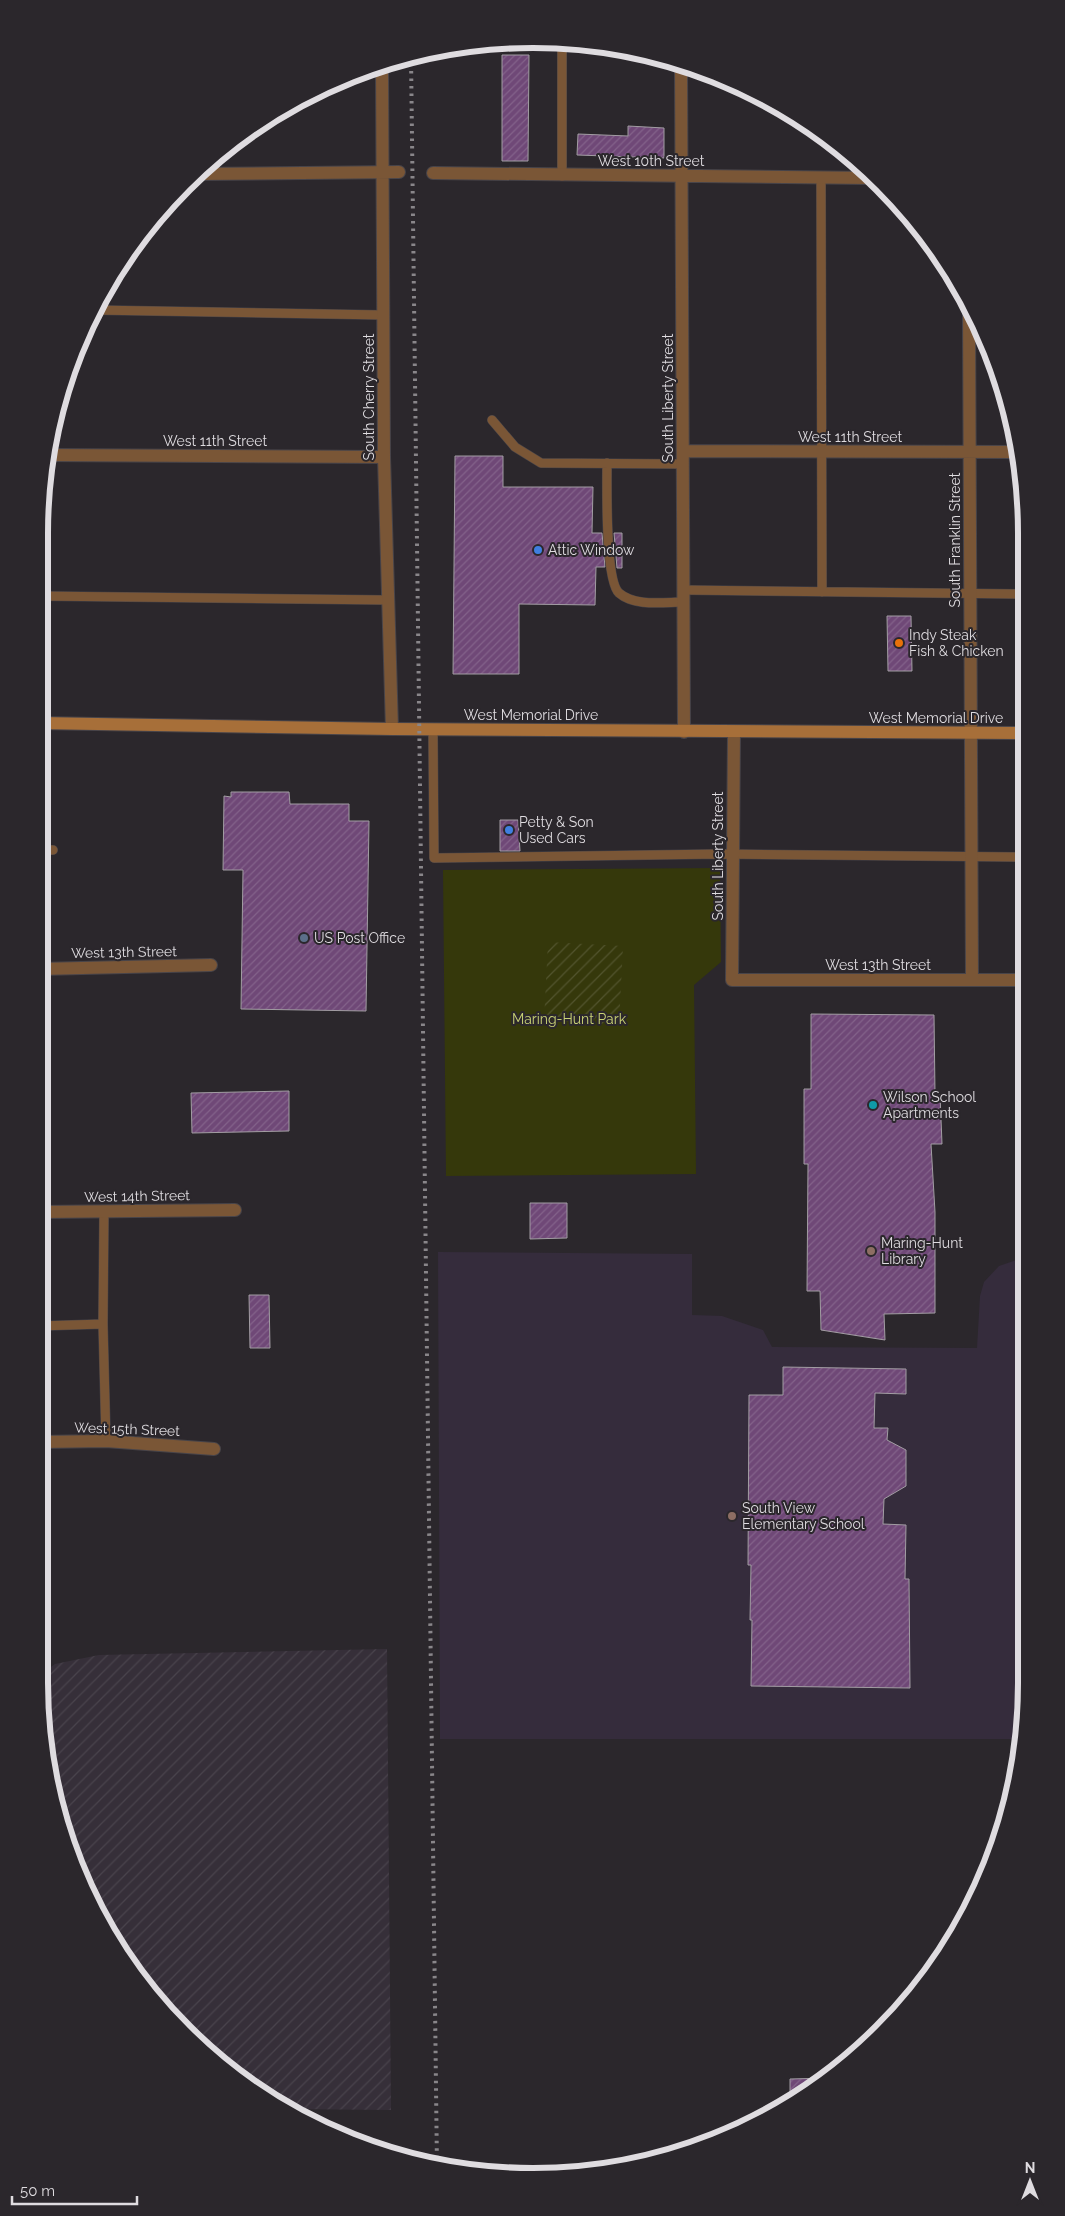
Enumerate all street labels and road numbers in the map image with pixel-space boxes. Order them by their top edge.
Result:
street label: West 10th Street [598,153,705,169]
street label: South Cherry Street [361,333,377,460]
street label: South Liberty Street [660,333,676,462]
street label: West 11th Street [798,429,902,445]
street label: West 11th Street [163,433,267,449]
street label: South Franklin Street [947,472,963,607]
street label: West Memorial Drive [464,707,598,723]
street label: West Memorial Drive [869,710,1003,726]
street label: South Liberty Street [710,791,726,920]
street label: West 13th Street [71,943,177,961]
street label: West 13th Street [825,957,931,973]
street label: West 14th Street [84,1187,190,1205]
street label: West 15th Street [74,1419,180,1439]

